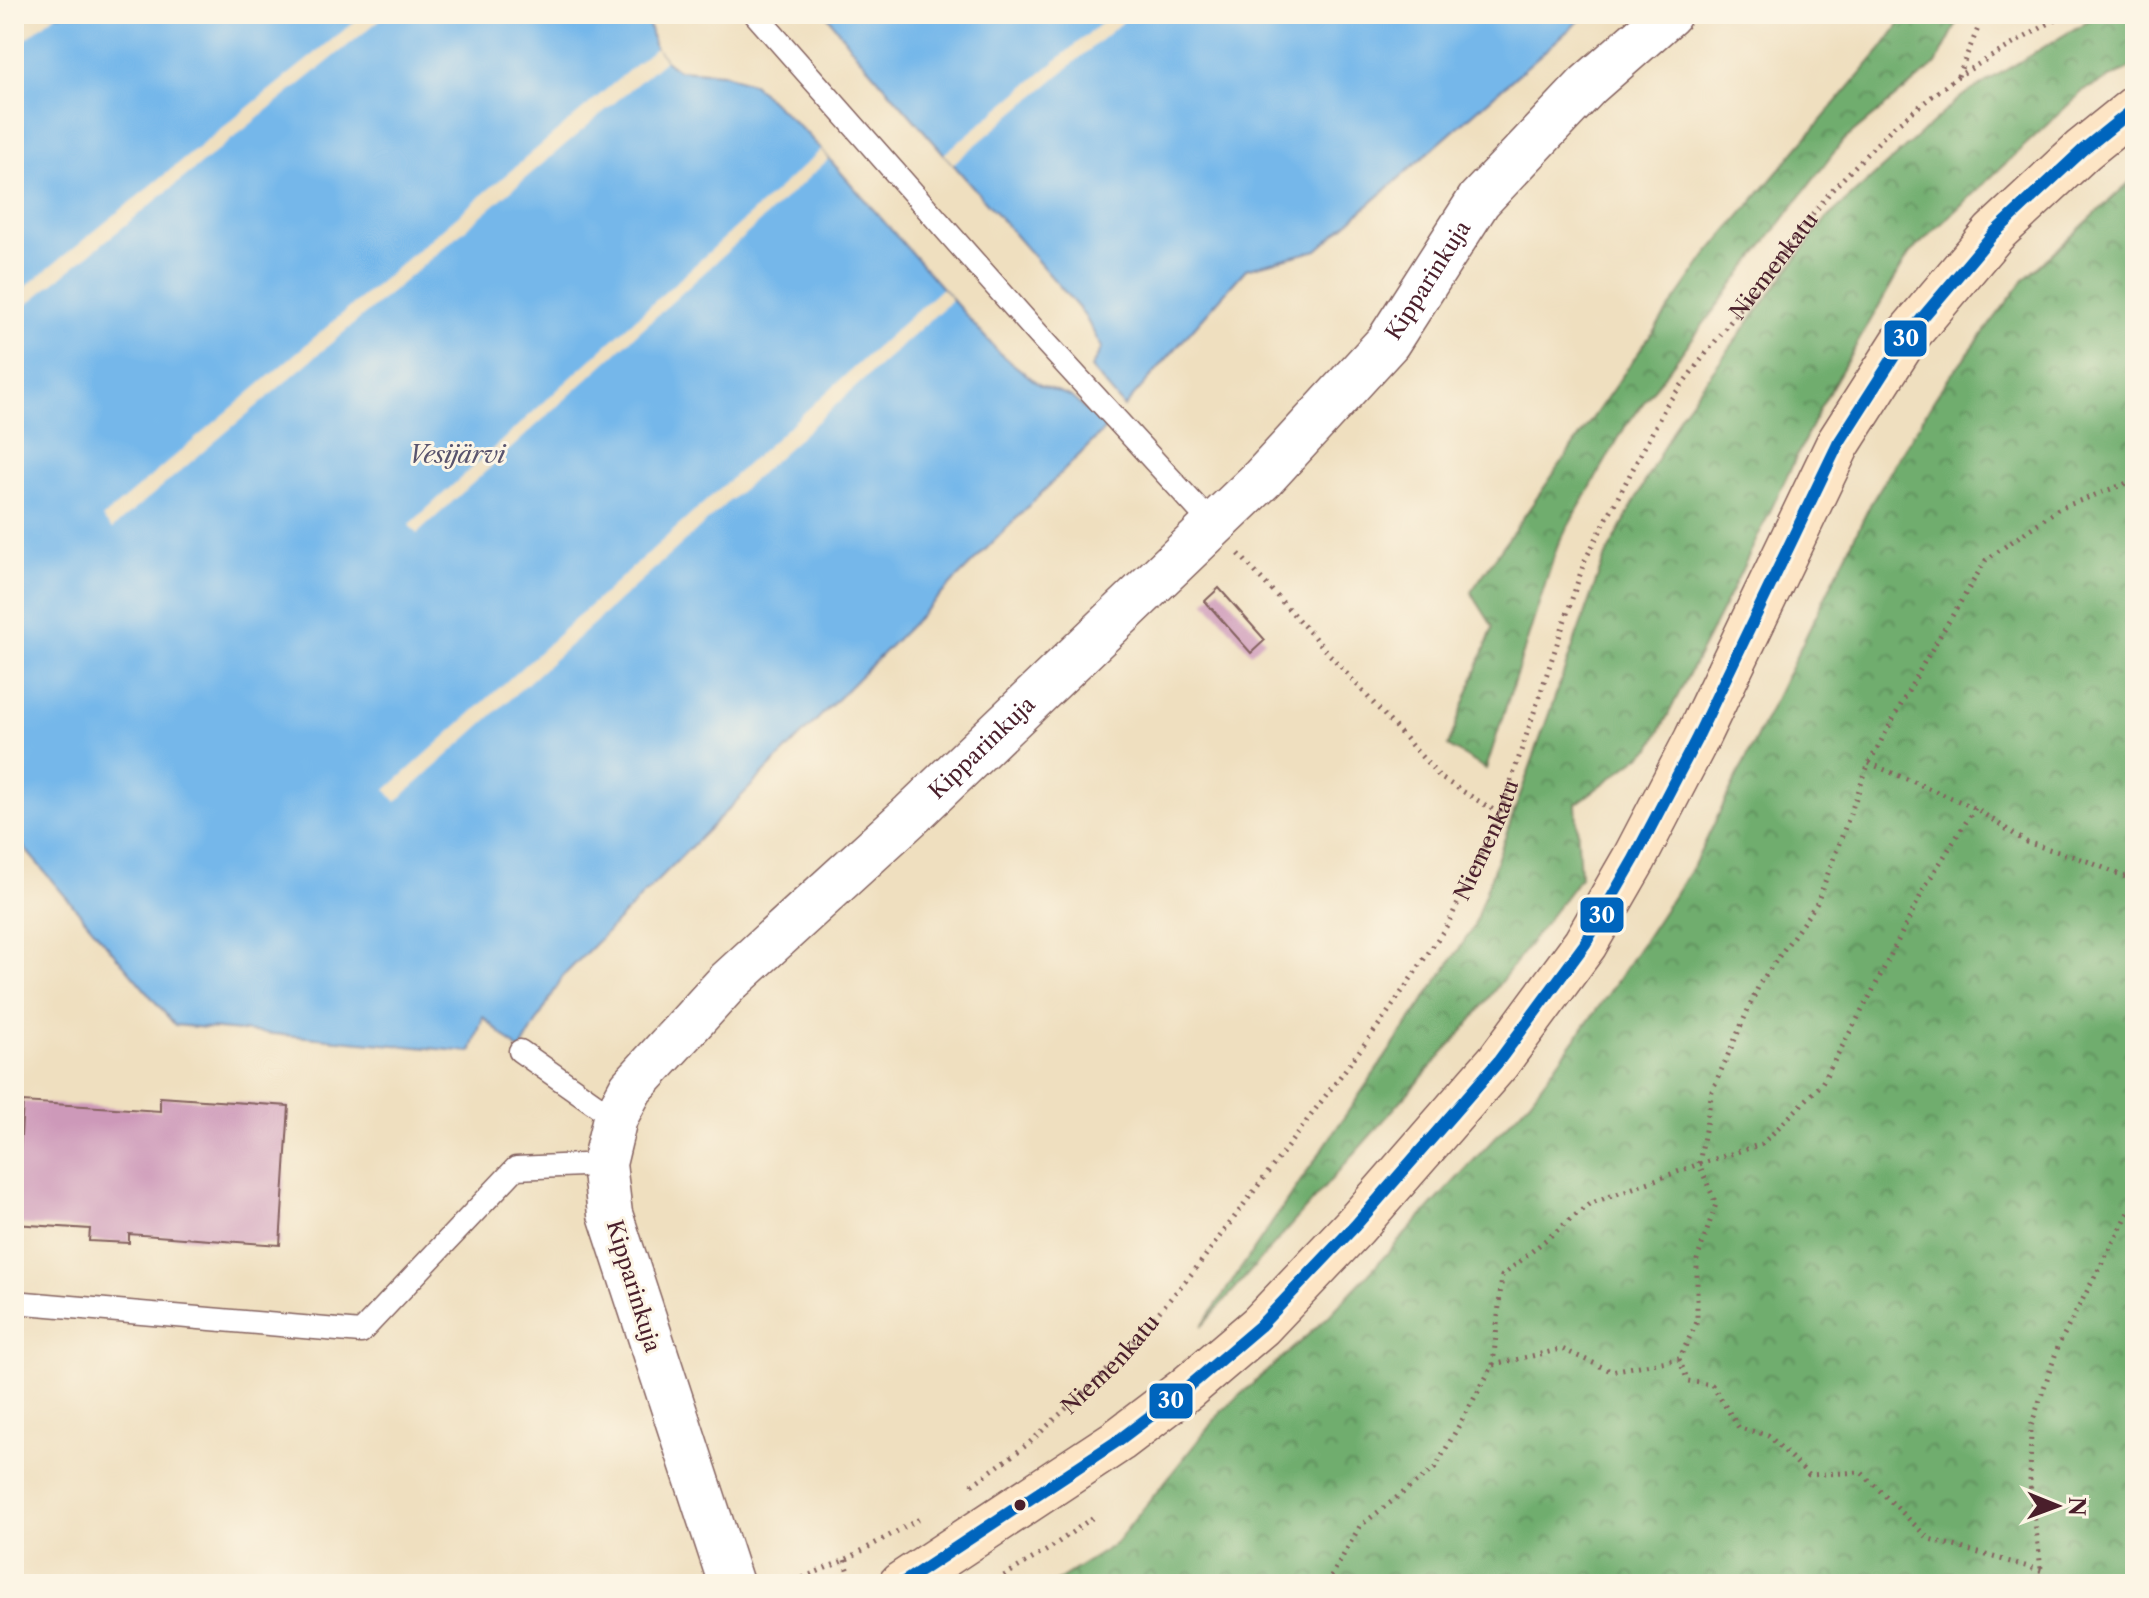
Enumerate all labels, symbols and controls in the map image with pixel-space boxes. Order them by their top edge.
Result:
street label: Niemenkatu [1724,207,1824,325]
street label: Kipparinkuja [1380,215,1477,345]
line badge: 30 [1883,319,1928,358]
text: 30 [1893,325,1919,352]
water label: Vesijärvi [409,440,507,469]
street label: Kipparinkuja [923,691,1041,805]
street label: Niemenkatu [1448,777,1524,905]
line badge: 30 [1579,896,1625,934]
text: 30 [1589,902,1615,929]
street label: Kipparinkuja [601,1217,666,1356]
street label: Niemenkatu [1056,1309,1165,1420]
line badge: 30 [1148,1382,1194,1420]
text: 30 [1158,1387,1184,1414]
north arrow [2017,1466,2097,1546]
unlabelled marker [1012,1497,1028,1513]
text: N [2063,1497,2090,1516]

